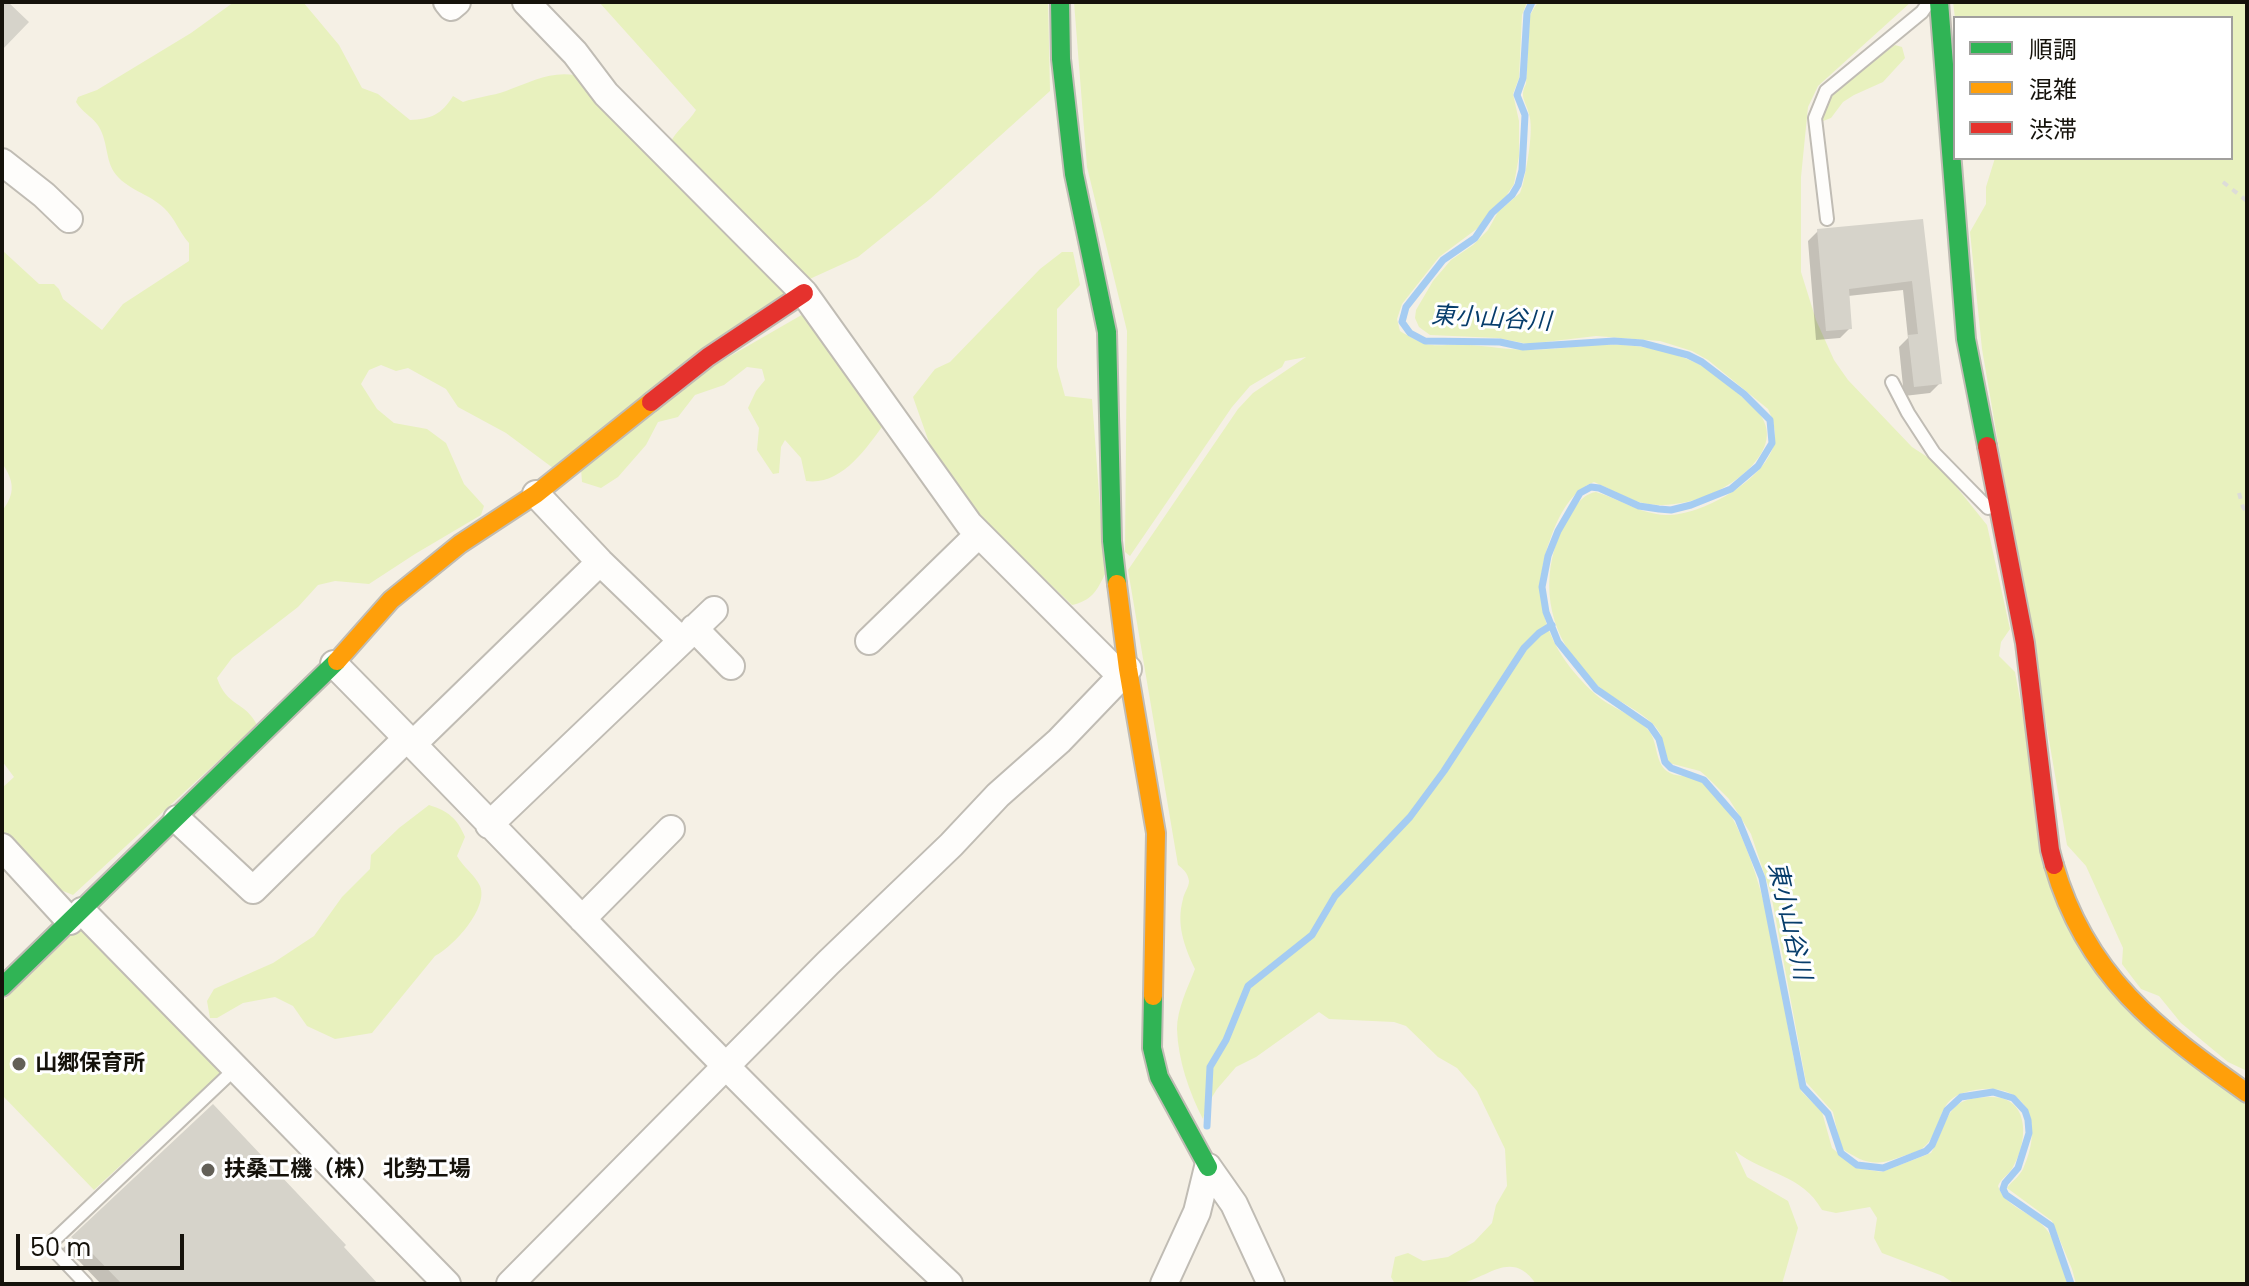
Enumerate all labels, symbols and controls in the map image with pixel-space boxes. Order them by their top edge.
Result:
legend [1953,16,2233,160]
text: 順調 [2029,33,2077,66]
text: 混雑 [2029,73,2077,106]
text: 渋滞 [2029,113,2077,146]
water label: 東小山谷川 [1430,302,1552,338]
water label: 東小山谷川 [1760,859,1816,983]
place label: 山郷保育所 [35,1051,145,1077]
marker: 山郷保育所 [10,1055,28,1073]
place label: 扶桑工機（株） 北勢工場 [224,1157,471,1183]
marker: 扶桑工機（株） 北勢工場 [199,1161,217,1179]
scale bar [20,1218,188,1268]
text: 50 m [30,1231,91,1264]

